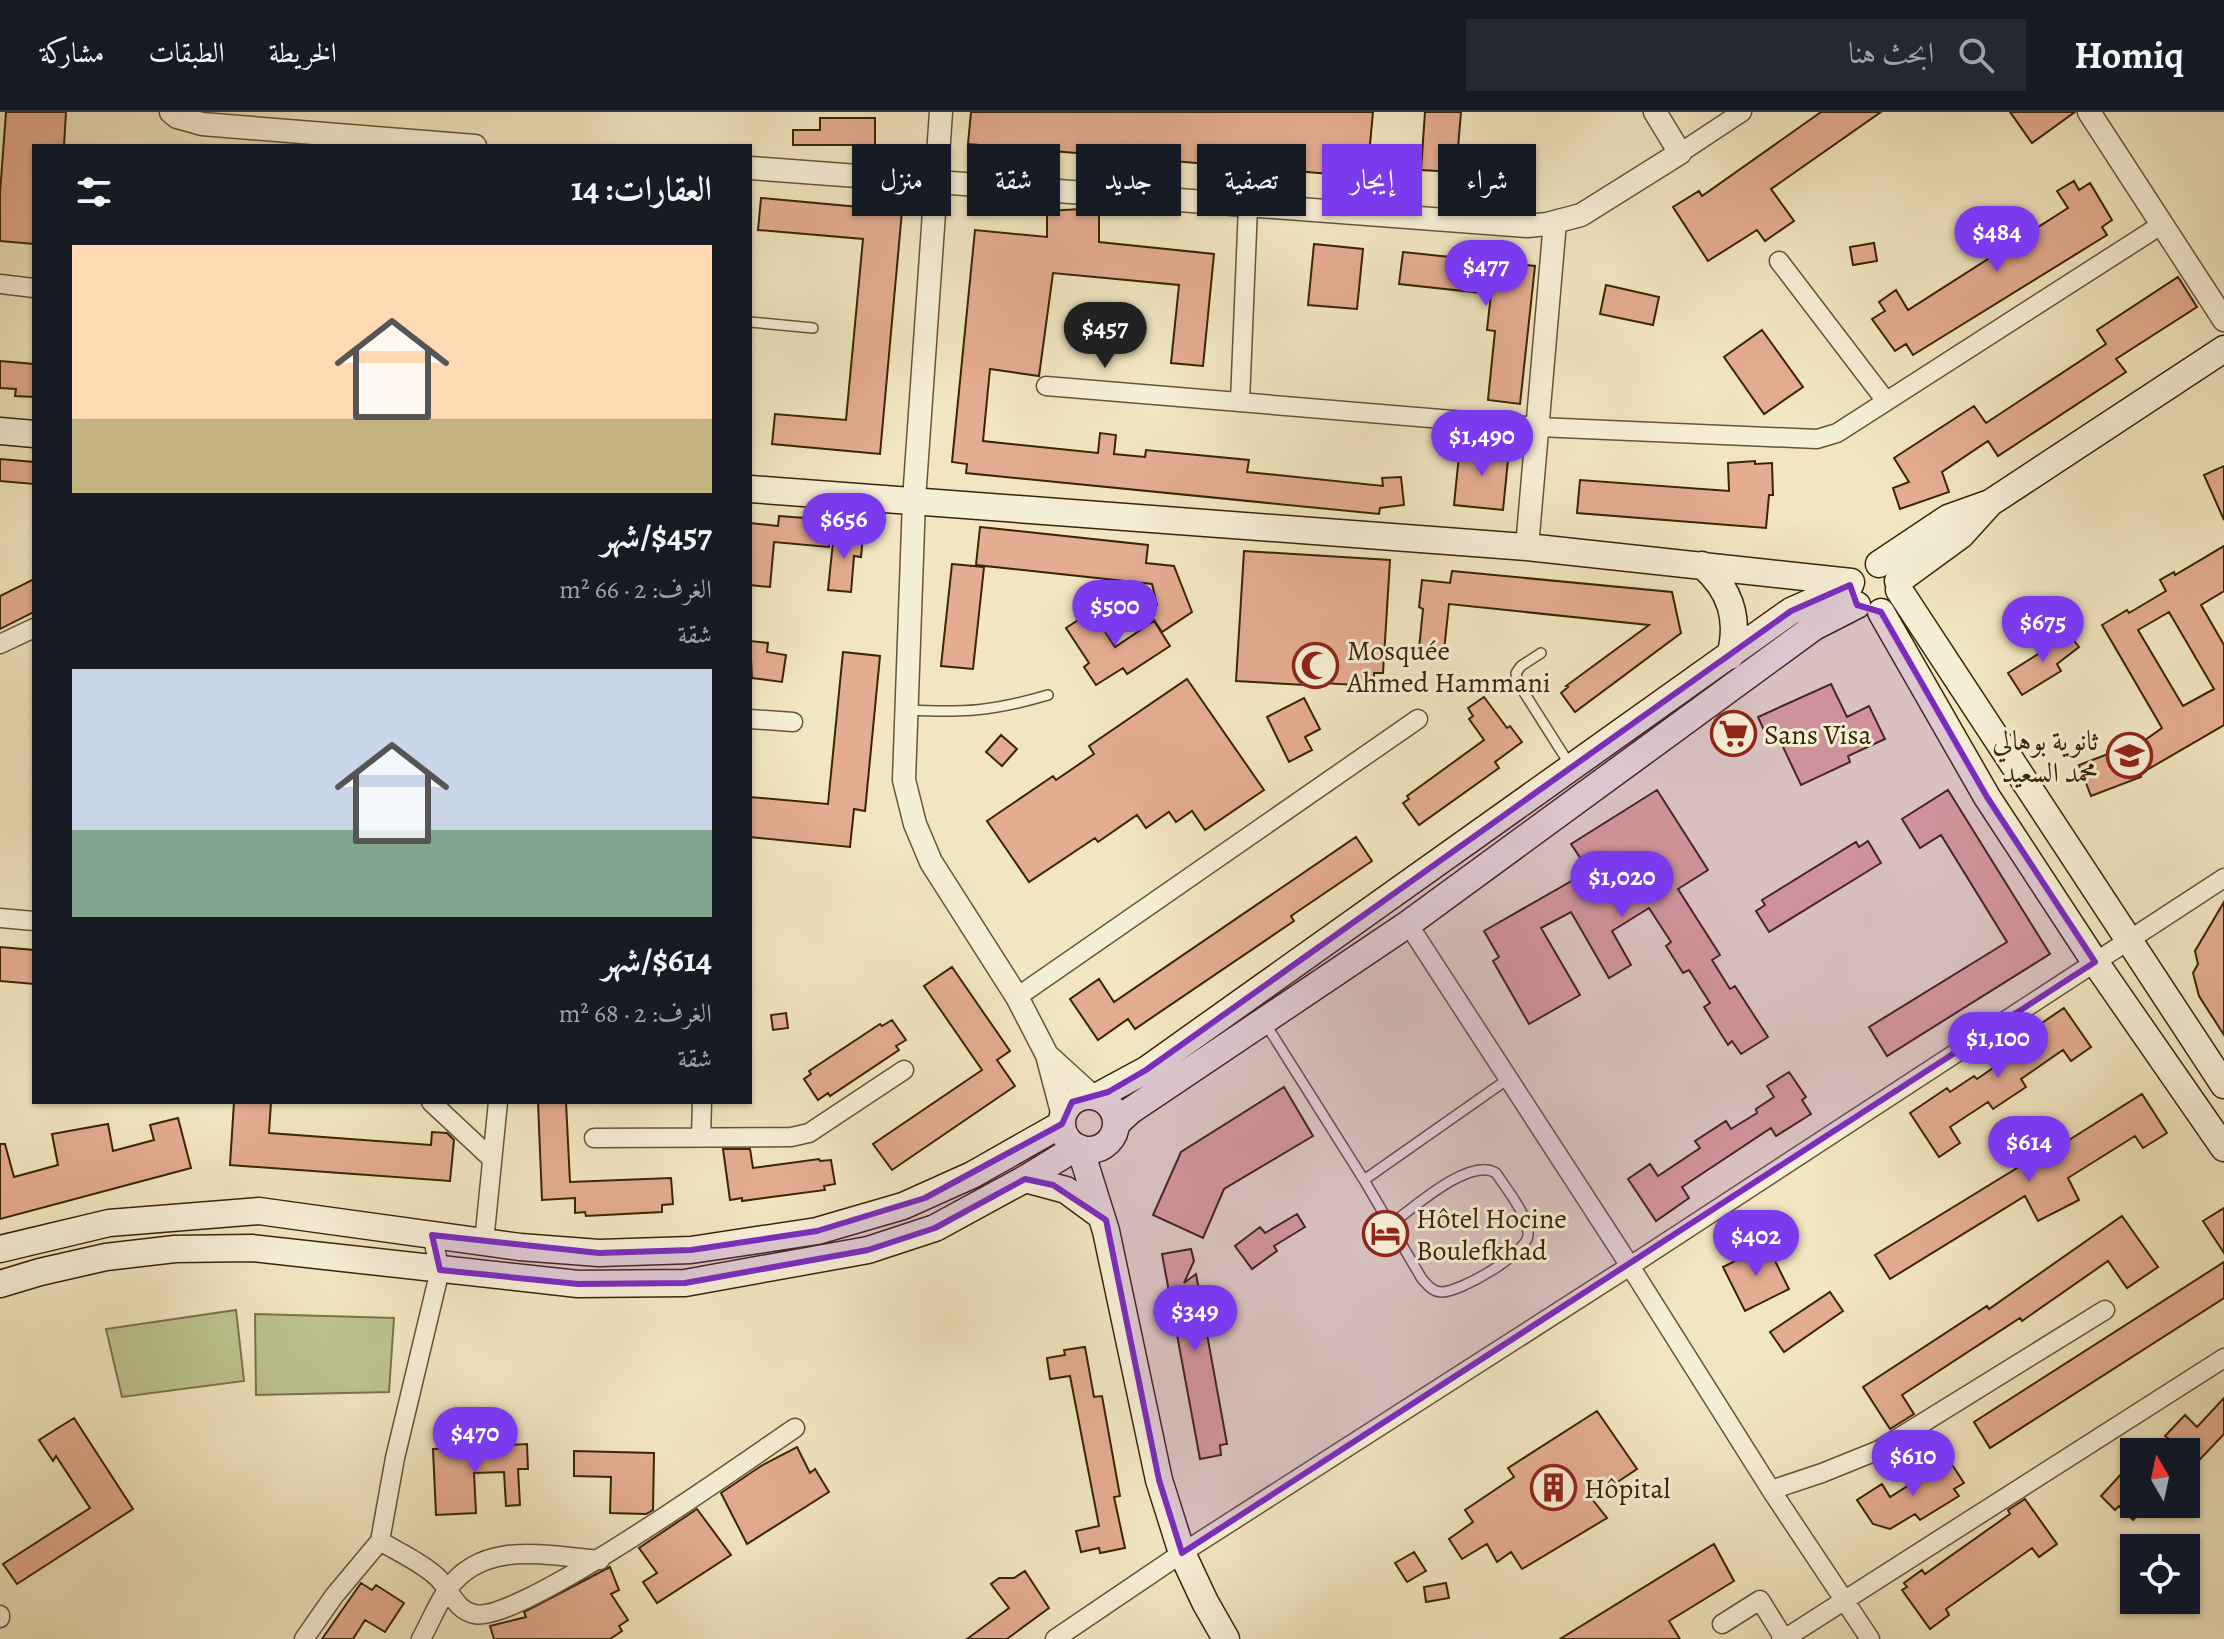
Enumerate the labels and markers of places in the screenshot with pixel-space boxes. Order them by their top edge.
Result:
pin: $484 [1950,206,2044,274]
pin: $477 [1439,240,1533,308]
pin: $457 [1058,302,1152,370]
pin: $1,490 [1417,410,1547,478]
pin: $656 [797,493,891,561]
pin: $500 [1068,580,1162,648]
pin: $675 [1996,596,2090,664]
place label: Mosquée Ahmed Hammani [1346,632,1551,702]
mosque icon: Mosquée Ahmed Hammani [1292,642,1340,690]
supermarket icon: Sans Visa [1709,710,1757,758]
place label: Sans Visa [1764,716,1872,754]
place label: ثانوية بوهالي محمد السعيد [1992,722,2099,792]
school or university icon: ثانوية بوهالي محمد السعيد [2105,732,2153,780]
pin: $1,020 [1557,851,1687,919]
pin: $1,100 [1933,1012,2063,1080]
pin: $614 [1982,1116,2076,1184]
place label: Hôtel Hocine Boulefkhad [1416,1200,1567,1270]
hotel icon: Hôtel Hocine Boulefkhad [1361,1210,1409,1258]
pin: $402 [1709,1210,1803,1278]
pin: $349 [1148,1285,1242,1353]
pin: $470 [428,1407,522,1475]
pin: $610 [1866,1430,1960,1498]
building icon: Hôpital [1529,1464,1577,1512]
place label: Hôpital [1584,1470,1670,1508]

